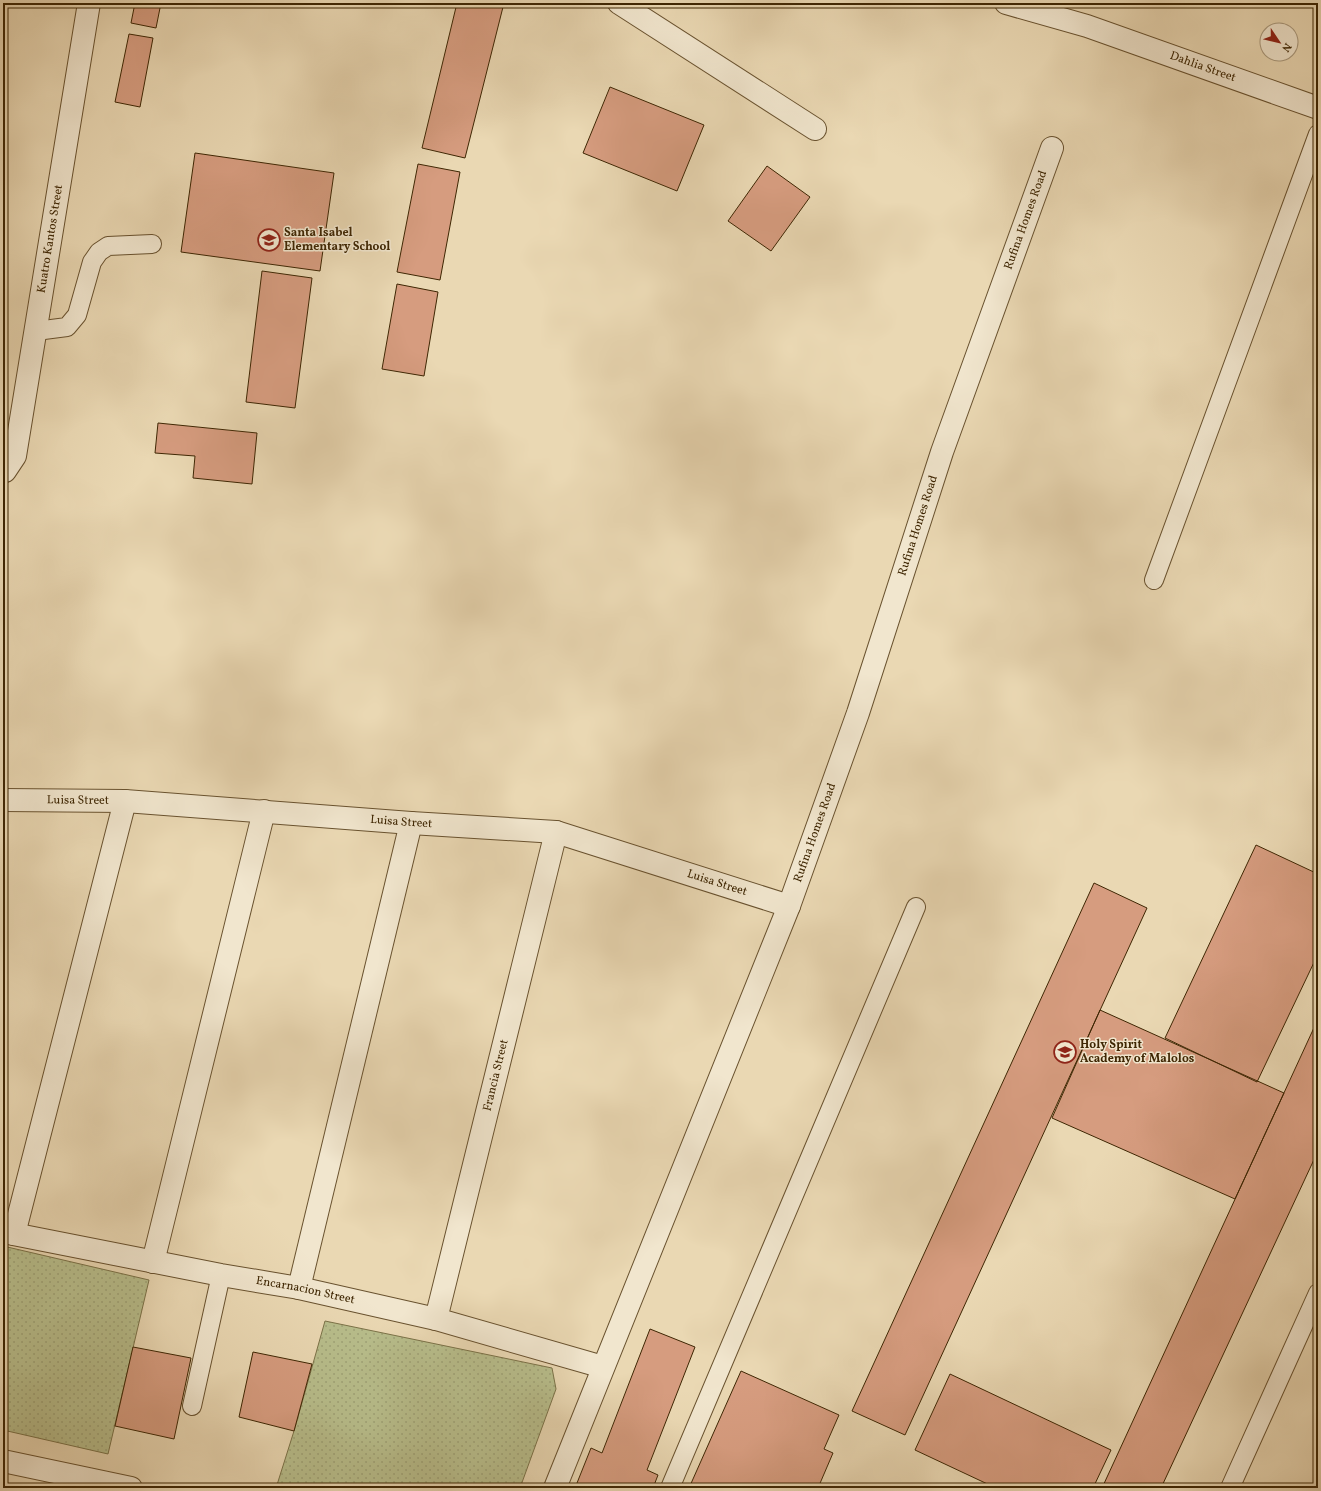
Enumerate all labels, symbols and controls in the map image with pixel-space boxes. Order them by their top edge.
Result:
north arrow [1259,22,1299,62]
text: N [1278,39,1294,54]
street label: Dahlia Street [1168,48,1238,86]
street label: Rufina Homes Road [1001,168,1051,272]
street label: Kuatro Kantos Street [34,184,67,294]
place label: Santa Isabel Elementary School [284,225,390,255]
school or university icon: Santa Isabel Elementary School [256,227,282,253]
street label: Rufina Homes Road [895,473,942,578]
street label: Rufina Homes Road [790,781,840,885]
street label: Luisa Street [47,792,109,809]
street label: Luisa Street [370,812,433,832]
street label: Luisa Street [685,866,749,900]
place label: Holy Spirit Academy of Malolos [1080,1037,1195,1067]
street label: Francia Street [479,1038,513,1113]
school or university icon: Holy Spirit Academy of Malolos [1052,1039,1078,1065]
street label: Encarnacion Street [255,1273,356,1308]

